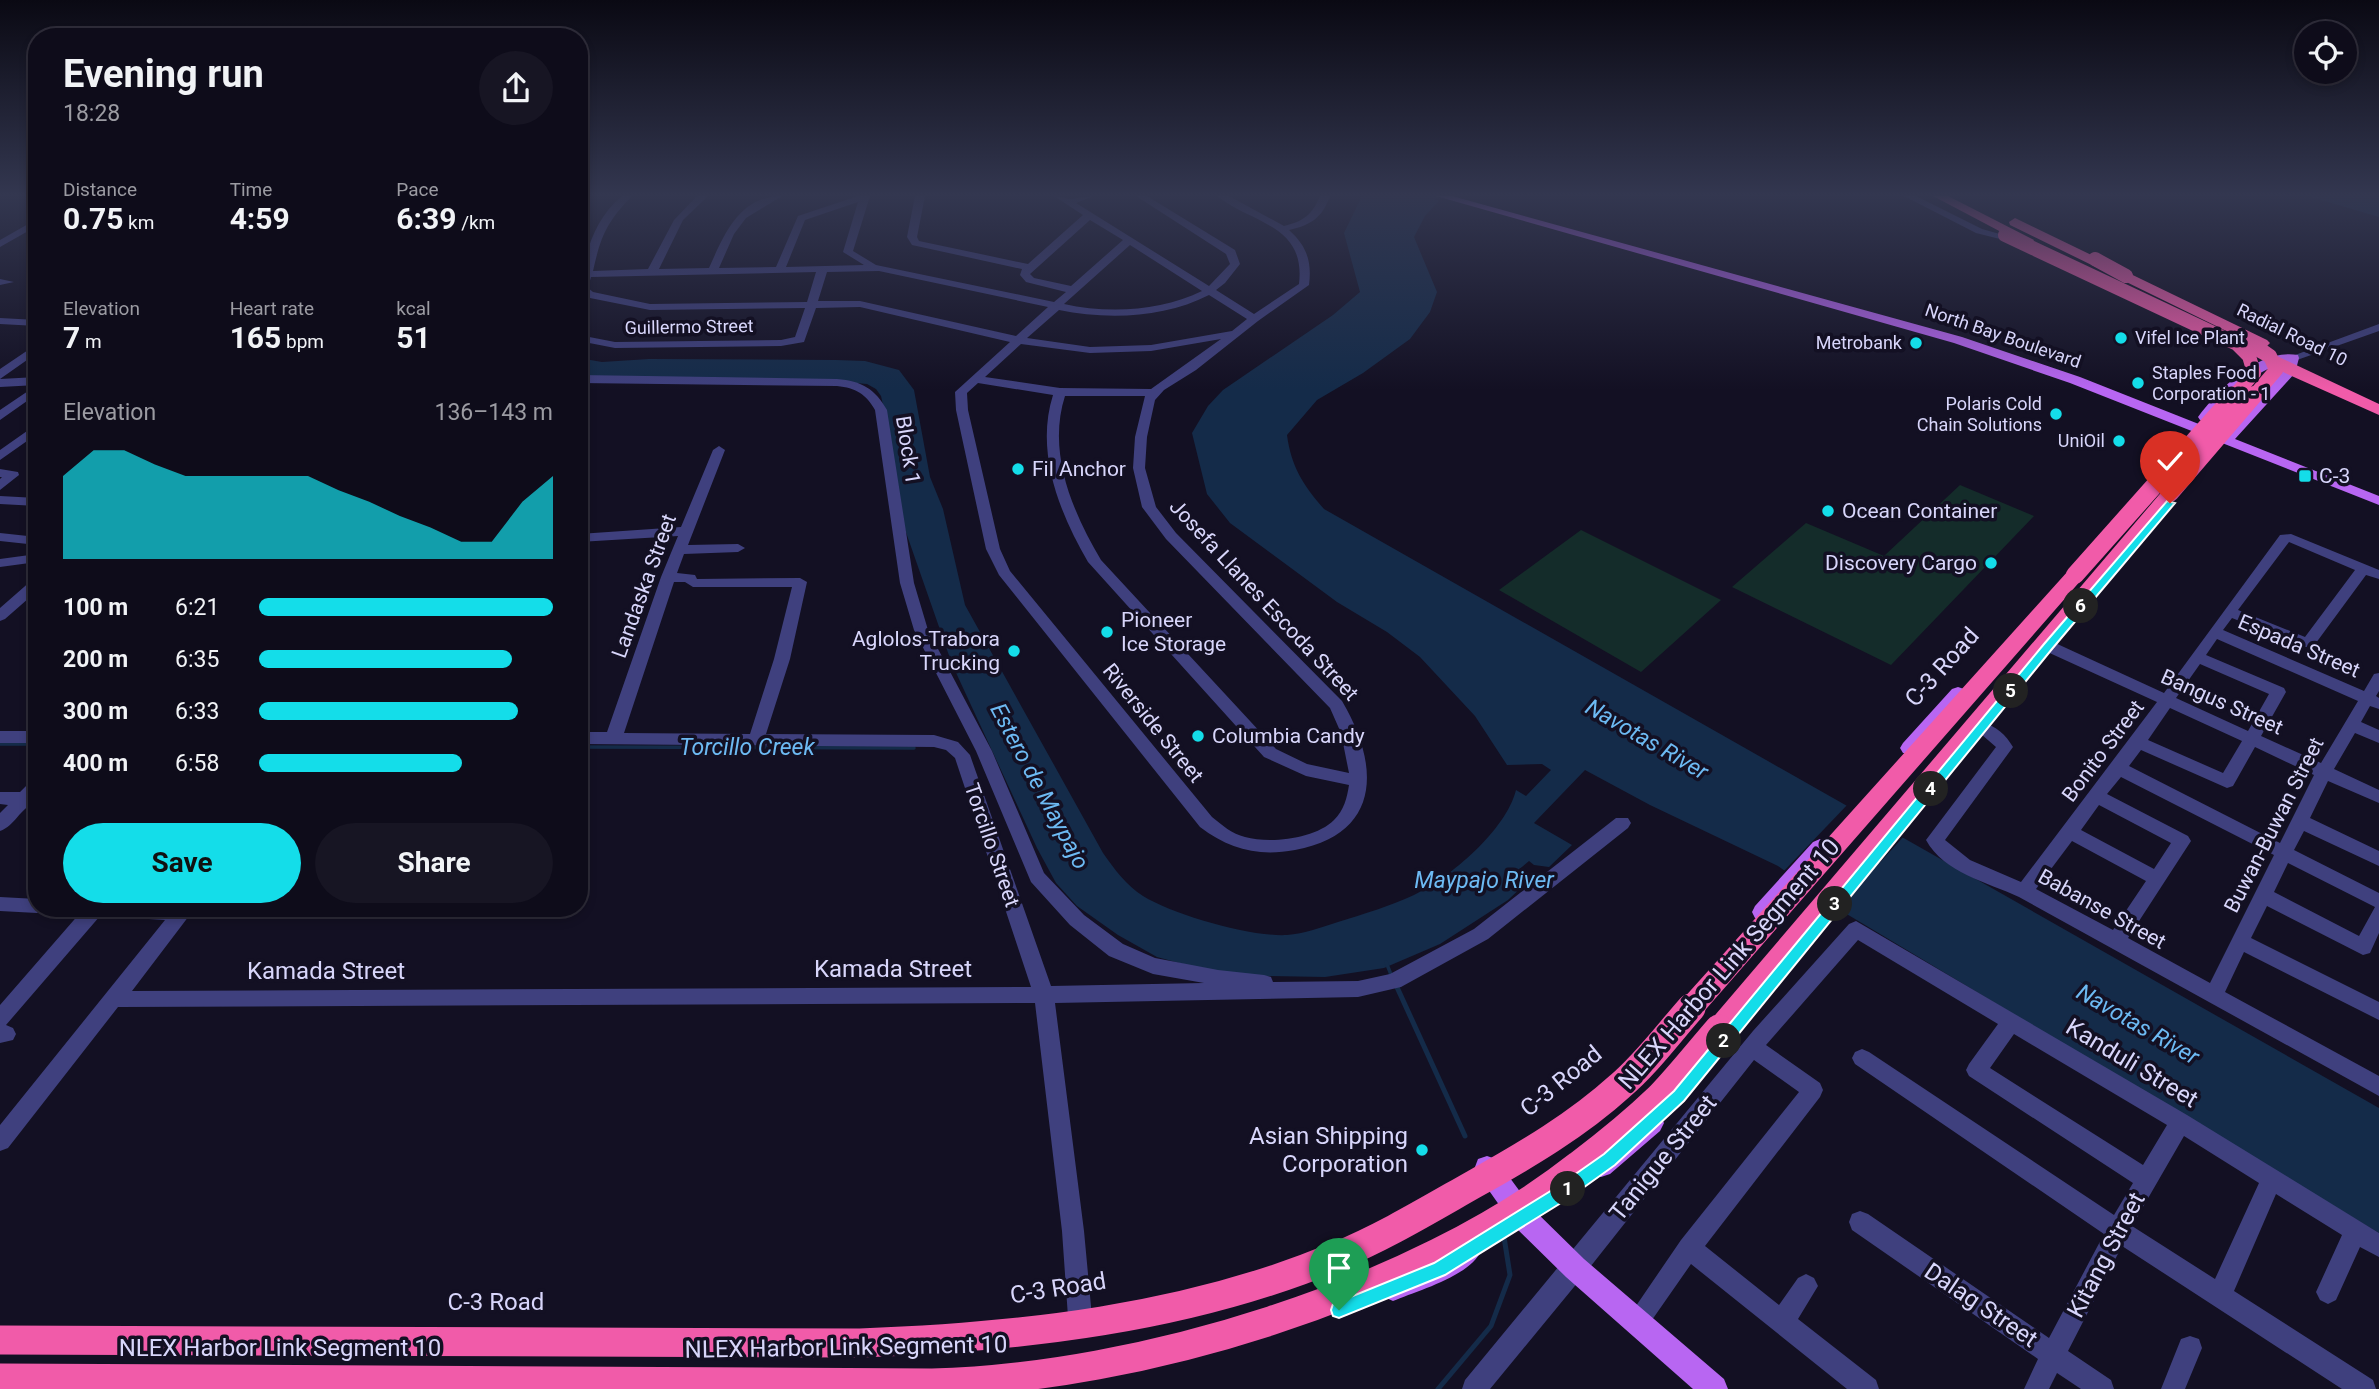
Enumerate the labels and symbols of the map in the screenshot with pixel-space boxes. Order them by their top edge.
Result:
street label: North Bay Boulevard [1922,299,2084,372]
street label: Radial Road 10 [2234,299,2351,370]
street label: Guillermo Street [624,315,754,338]
place label: Vifel Ice Plant [2135,327,2245,348]
marker: Vifel Ice Plant [2113,330,2129,346]
place label: Metrobank [1816,332,1903,353]
marker: Metrobank [1908,335,1924,351]
place label: Staples Food Corporation - 1 [2152,362,2271,404]
marker: Staples Food Corporation - 1 [2130,375,2146,391]
place label: Polaris Cold Chain Solutions [1917,393,2042,435]
marker: Polaris Cold Chain Solutions [2048,406,2064,422]
street label: Block 1 [891,414,925,486]
place label: UniOil [2058,430,2105,451]
pin [2140,431,2200,503]
marker: UniOil [2111,433,2127,449]
place label: Fil Anchor [1032,457,1126,481]
marker: Fil Anchor [1010,461,1026,477]
place label: C-3 [2319,464,2350,488]
marker: C-3 [2297,468,2313,484]
street label: Josefa Llanes Escoda Street [1165,495,1363,705]
place label: Ocean Container [1842,499,1997,523]
marker: Ocean Container [1820,503,1836,519]
street label: Landaska Street [607,511,681,661]
place label: Discovery Cargo [1825,551,1977,575]
marker: Discovery Cargo [1983,555,1999,571]
pin: 6 [2064,588,2098,624]
place label: Pioneer Ice Storage [1121,608,1226,656]
street label: Espada Street [2235,610,2364,682]
street label: C-3 Road [1899,622,1985,712]
marker: Pioneer Ice Storage [1099,624,1115,640]
place label: Aglolos-Trabora Trucking [852,627,1000,675]
marker: Aglolos-Trabora Trucking [1006,643,1022,659]
street label: Riverside Street [1098,659,1208,787]
street label: Bangus Street [2157,664,2287,740]
pin: 5 [1994,674,2028,708]
water label: Navotas River [1581,693,1714,786]
street label: Bonito Street [2057,695,2149,807]
water label: Estero de Maypajo [984,699,1095,874]
place label: Columbia Candy [1212,724,1365,748]
marker: Columbia Candy [1190,728,1206,744]
street label: Buwan-Buwan Street [2219,733,2329,917]
water label: Torcillo Creek [679,734,815,761]
pin: 4 [1913,772,1948,806]
street label: Torcillo Street [960,780,1024,910]
street label: NLEX Harbor Link Segment 10 [1613,833,1845,1095]
street label: Babanse Street [2034,864,2170,954]
water label: Maypajo River [1414,867,1555,894]
pin: 3 [1818,886,1853,922]
street label: Kamada Street [814,955,972,983]
street label: Kamada Street [247,957,405,985]
water label: Navotas River [2072,978,2205,1071]
street label: Kanduli Street [2061,1013,2203,1113]
pin: 2 [1706,1024,1742,1058]
street label: C-3 Road [1515,1040,1607,1122]
street label: Tanigue Street [1604,1089,1722,1227]
place label: Asian Shipping Corporation [1249,1122,1408,1178]
marker: Asian Shipping Corporation [1414,1142,1430,1158]
pin: 1 [1550,1172,1586,1206]
street label: Kitang Street [2061,1187,2151,1322]
pin [1309,1238,1369,1310]
street label: Dalag Street [1919,1257,2043,1353]
street label: C-3 Road [1008,1267,1108,1309]
street label: C-3 Road [448,1288,544,1316]
street label: NLEX Harbor Link Segment 10 [684,1330,1008,1364]
street label: NLEX Harbor Link Segment 10 [119,1334,441,1362]

